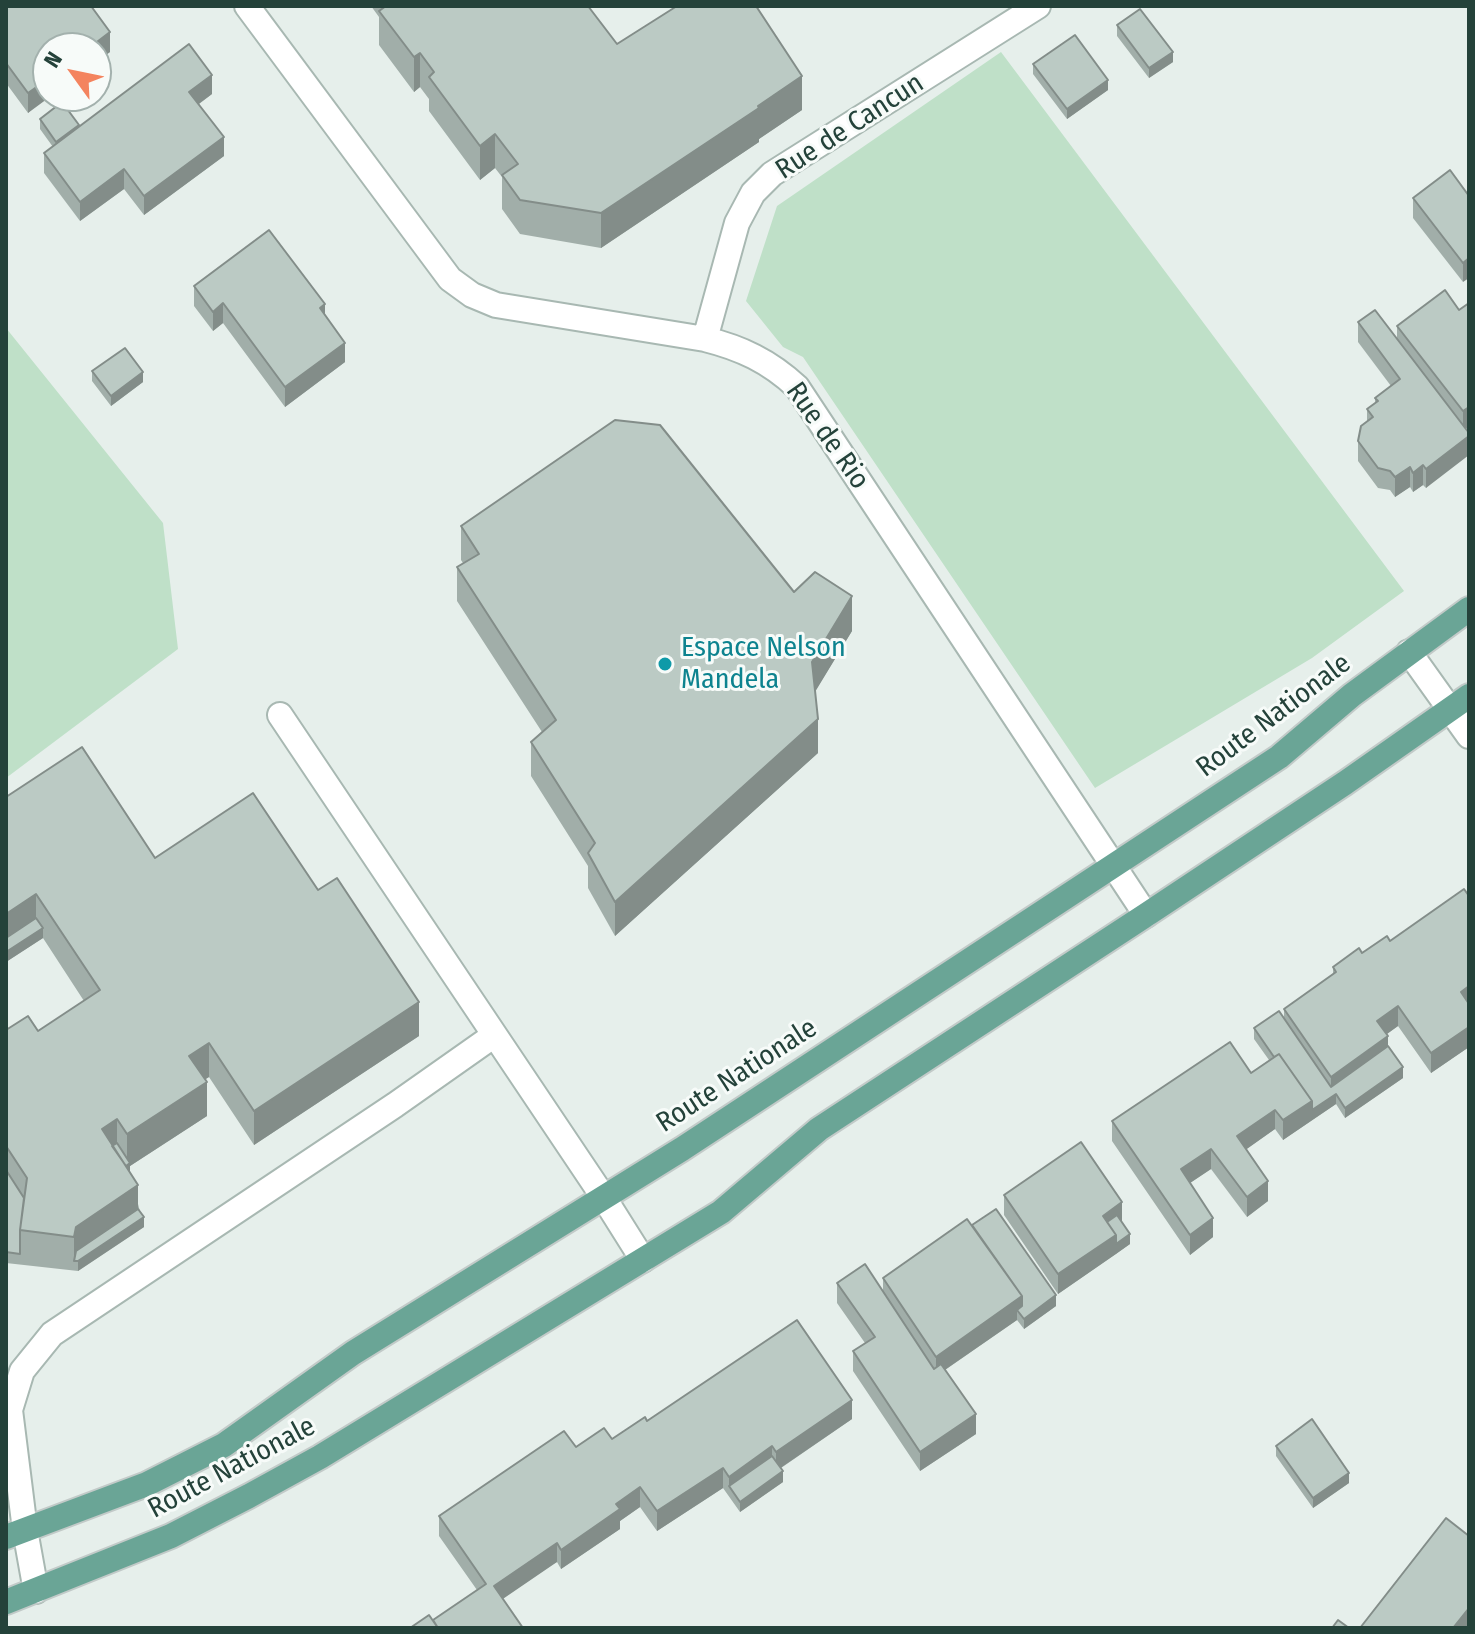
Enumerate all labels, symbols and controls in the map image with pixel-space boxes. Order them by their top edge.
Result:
north arrow [32,32,112,112]
text: N [38,47,68,73]
street label: Rue de Cancun [770,67,930,187]
street label: Rue de Rio [778,376,876,496]
place label: Espace Nelson Mandela [681,631,846,697]
street label: Route Nationale [1190,647,1358,785]
marker: Espace Nelson Mandela [656,655,674,673]
street label: Route Nationale [651,1012,823,1140]
street label: Route Nationale [143,1410,321,1526]

